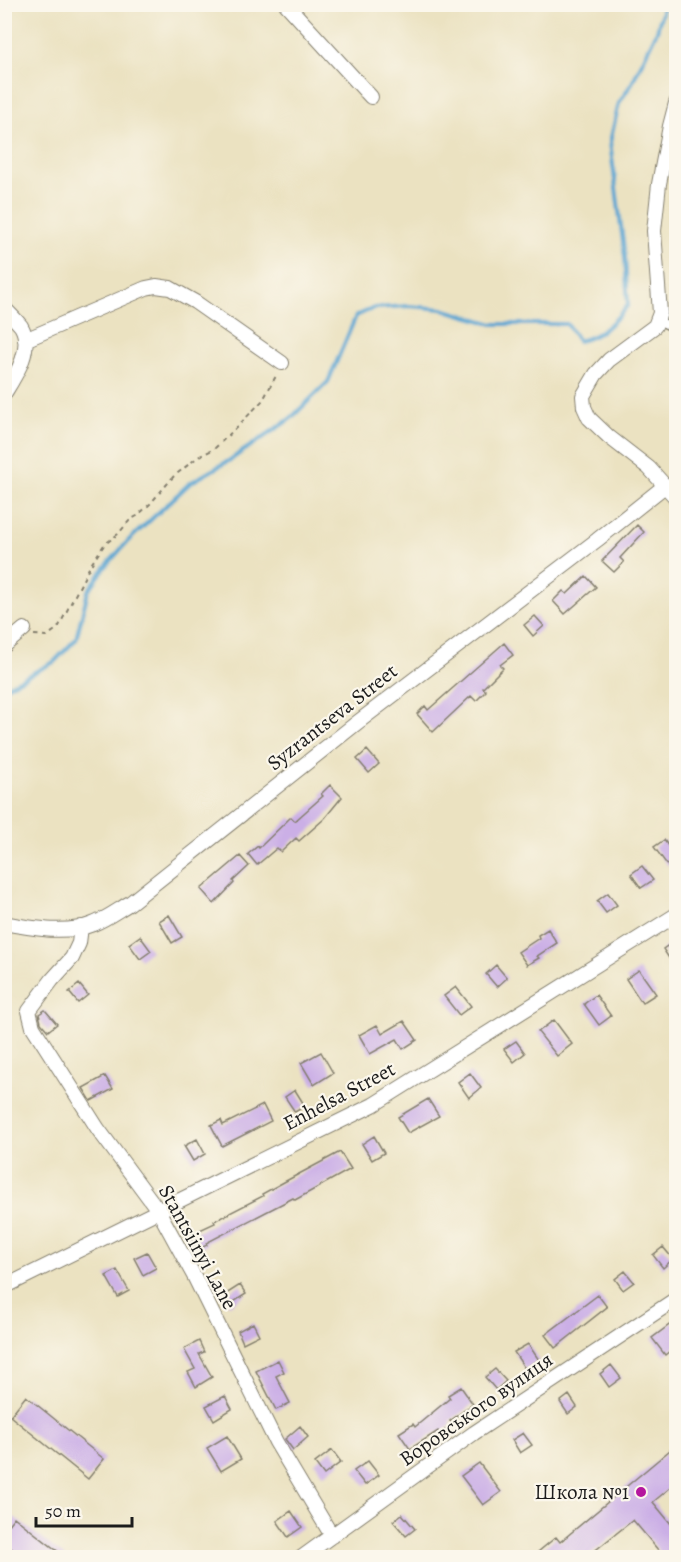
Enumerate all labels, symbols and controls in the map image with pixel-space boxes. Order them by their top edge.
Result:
street label: Syzrantseva Street [261,657,403,777]
street label: Enhelsa Street [278,1055,400,1137]
street label: Stantsiinyi Lane [152,1180,244,1314]
street label: Воровського вулиця [394,1345,558,1473]
place label: Школа №1 [534,1478,629,1506]
marker: Школа №1 [634,1485,648,1499]
scale bar [36,1490,132,1528]
text: 50 m [45,1499,81,1523]

